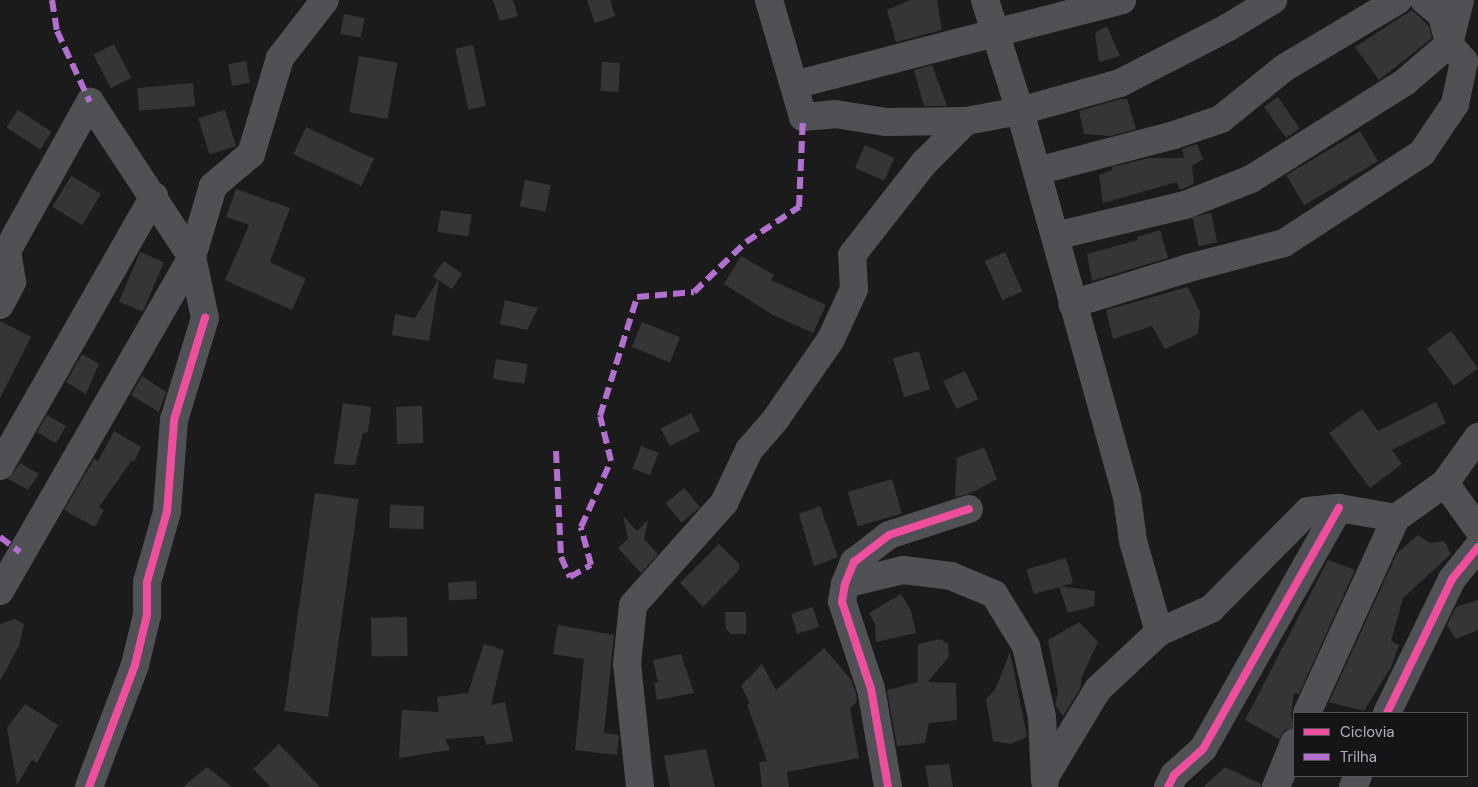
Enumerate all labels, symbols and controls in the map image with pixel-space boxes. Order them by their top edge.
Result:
legend [1293,712,1468,777]
text: Ciclovia [1340,722,1394,742]
text: Trilha [1340,747,1377,767]

